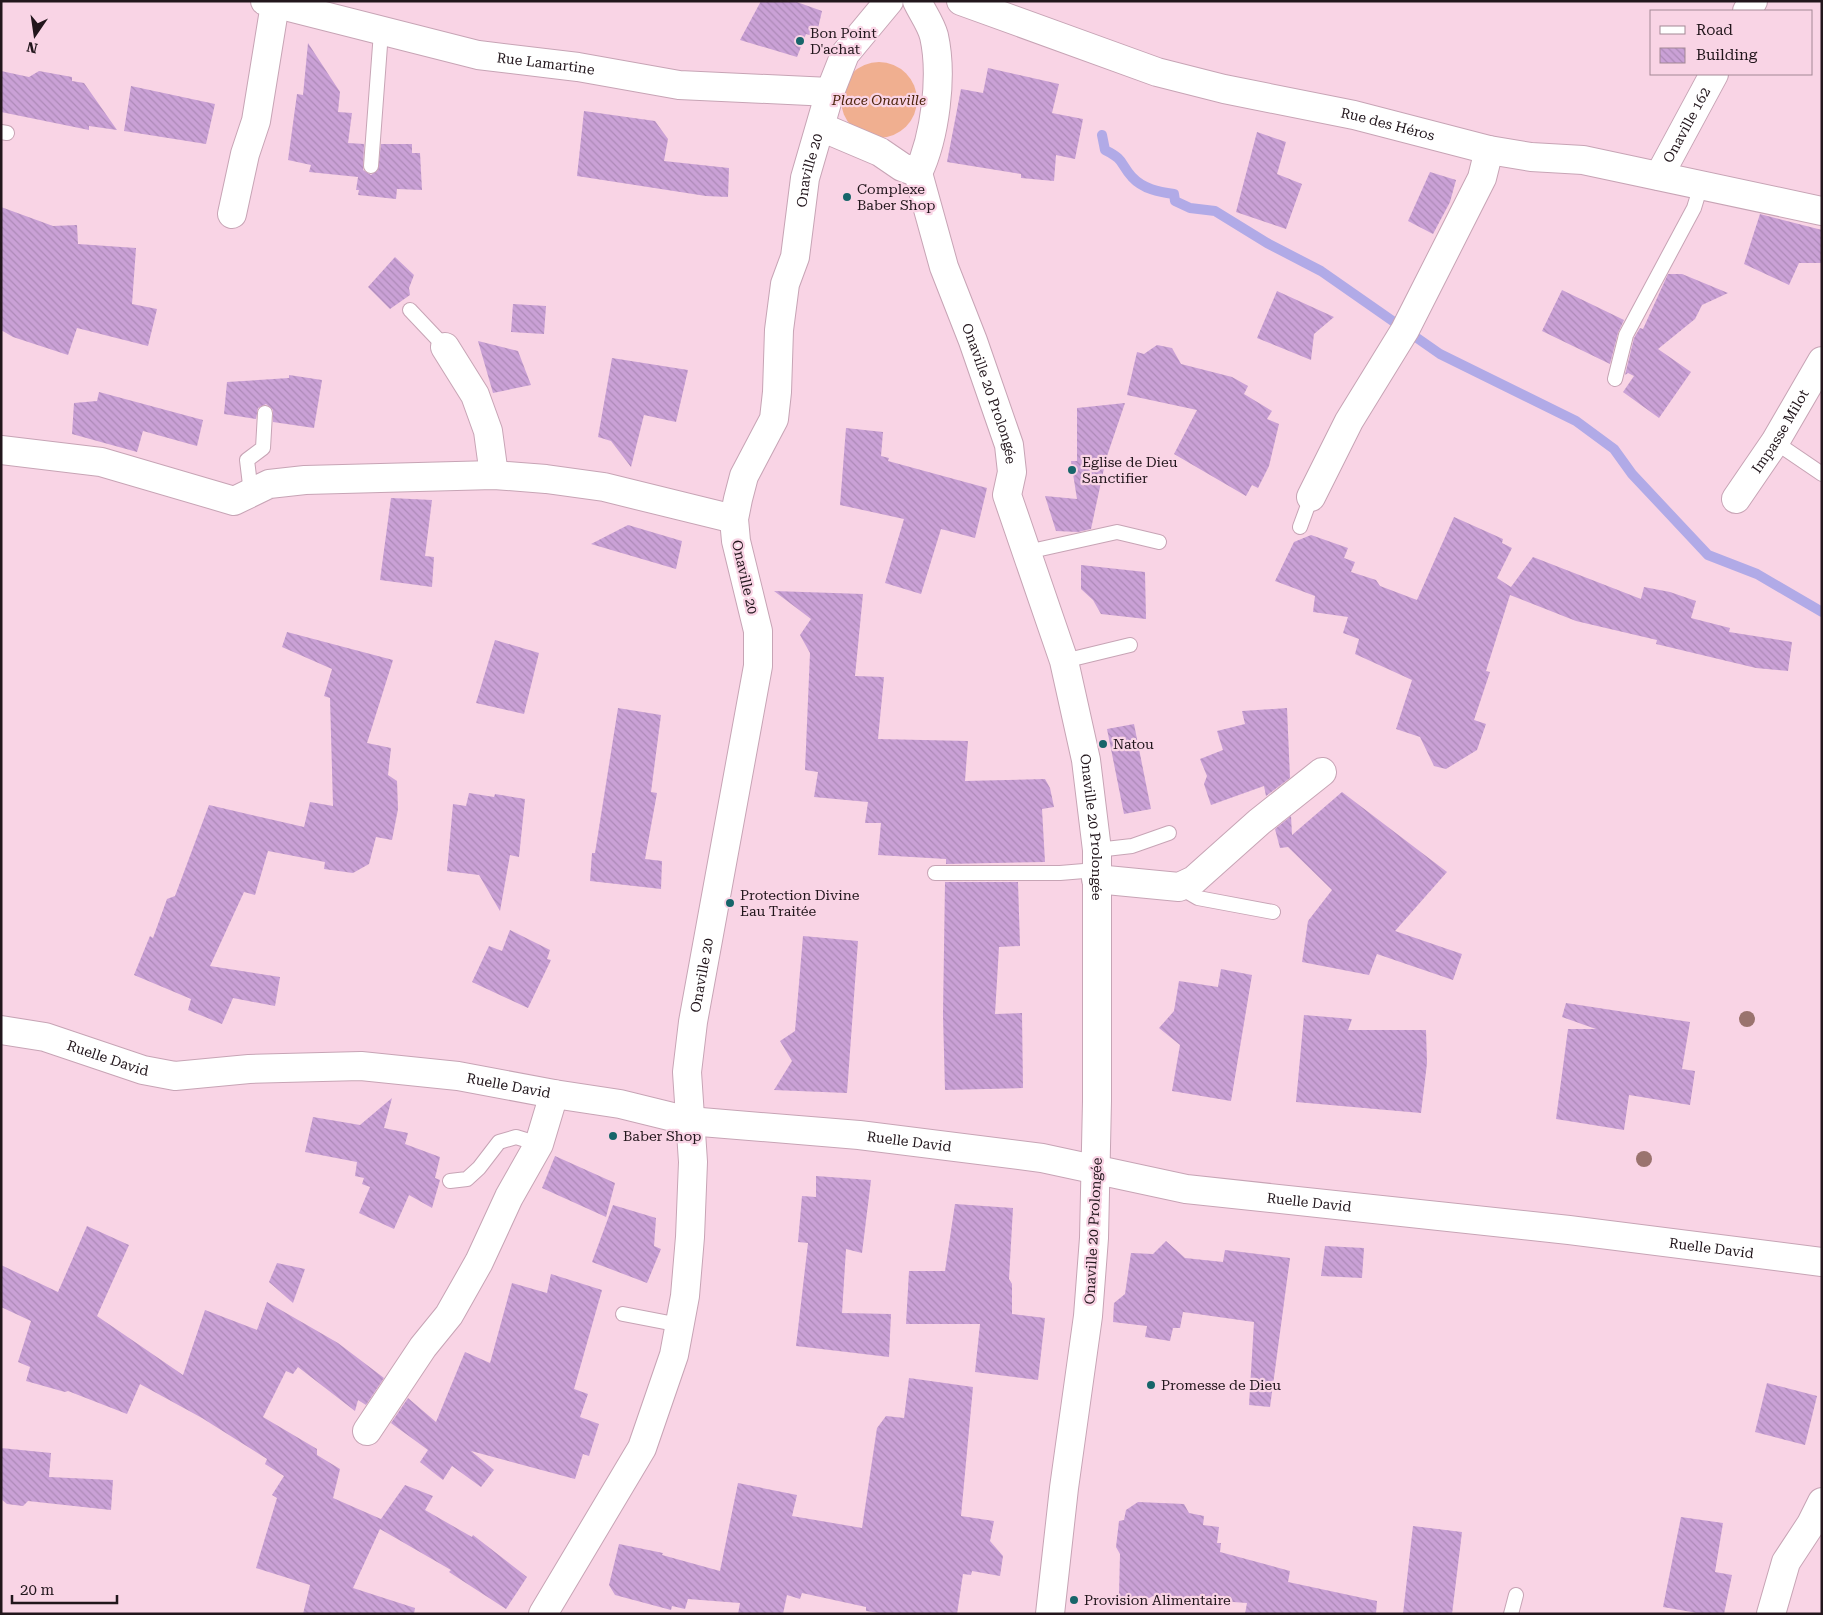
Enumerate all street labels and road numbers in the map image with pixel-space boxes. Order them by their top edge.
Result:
street label: Rue Lamartine [496,49,596,78]
street label: Onaville 162 [1660,84,1713,165]
street label: Rue des Héros [1339,105,1437,144]
street label: Onaville 20 [793,131,826,208]
street label: Onaville 20 Prolongée [959,321,1019,465]
street label: Impasse Milot [1748,387,1812,476]
street label: Onaville 20 [729,538,761,616]
street label: Onaville 20 Prolongée [1077,752,1105,901]
street label: Onaville 20 [687,936,716,1014]
street label: Ruelle David [65,1037,150,1079]
street label: Ruelle David [465,1070,552,1101]
street label: Ruelle David [866,1128,952,1155]
street label: Onaville 20 Prolongée [1081,1157,1105,1305]
street label: Ruelle David [1266,1190,1352,1215]
street label: Ruelle David [1668,1235,1755,1261]

